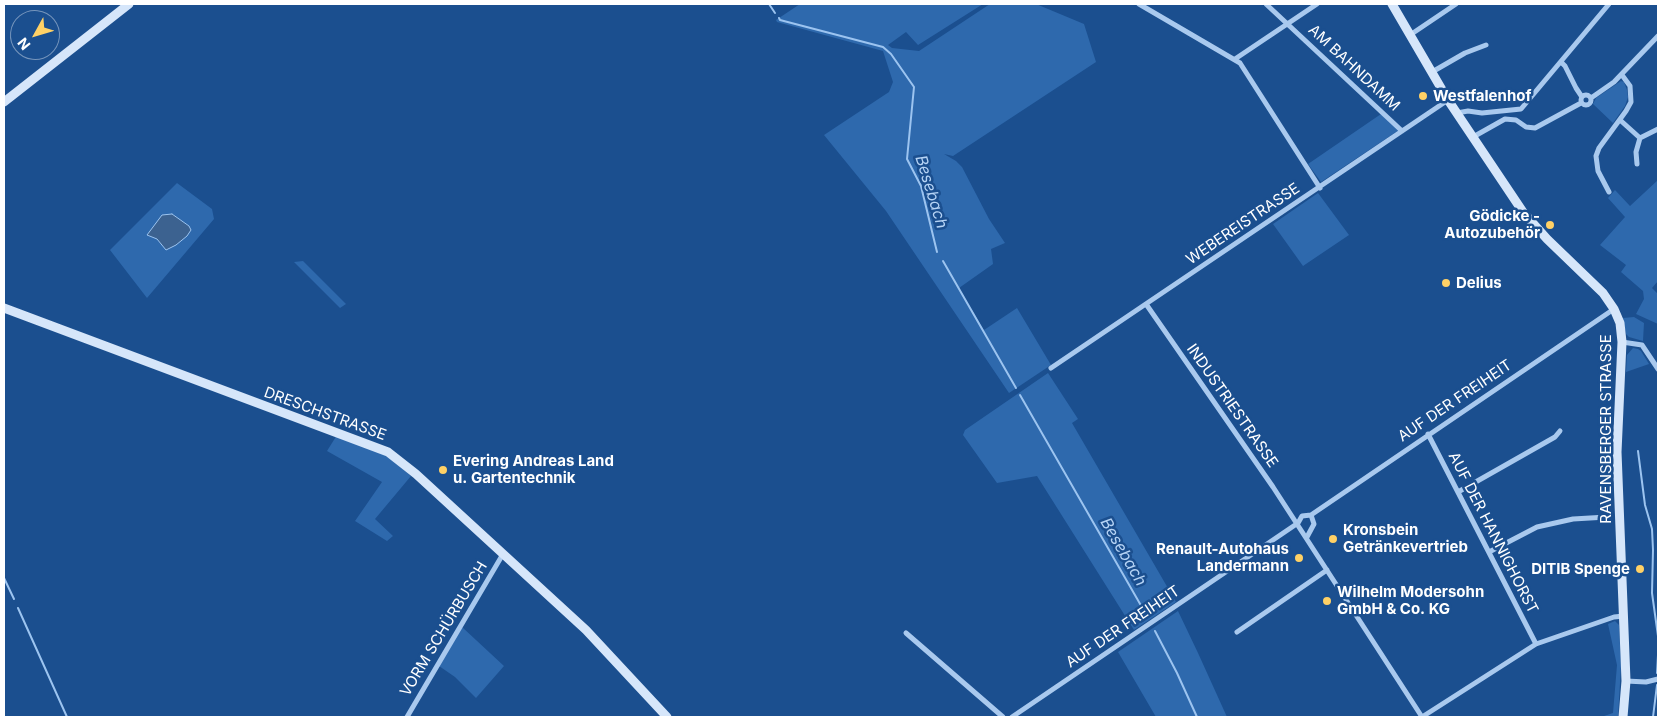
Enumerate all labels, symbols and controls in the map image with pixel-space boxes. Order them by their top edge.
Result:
north arrow [10,10,60,60]
street label: AM BAHNDAMM [1305,21,1403,115]
text: N [14,35,34,54]
place label: Westfalenhof [1433,87,1531,105]
marker: Westfalenhof [1417,90,1429,102]
water label: Besebach [911,153,951,231]
street label: WEBEREISTRASSE [1183,179,1303,269]
place label: Gödicke - Autozubehör [1444,207,1540,242]
marker: Gödicke - Autozubehör [1544,219,1556,231]
place label: Delius [1456,274,1502,292]
marker: Delius [1440,277,1452,289]
street label: RAVENSBERGER STRASSE [1597,334,1615,524]
street label: INDUSTRIESTRASSE [1183,341,1281,471]
street label: AUF DER FREIHEIT [1395,356,1515,446]
street label: DRESCHSTRASSE [261,384,389,444]
street label: AUF DER HANNIGHORST [1444,449,1542,617]
place label: Evering Andreas Land u. Gartentechnik [453,452,614,487]
marker: Evering Andreas Land u. Gartentechnik [437,464,449,476]
water label: Besebach [1096,514,1150,590]
place label: Kronsbein Getränkevertrieb [1343,521,1468,556]
marker: Kronsbein Getränkevertrieb [1327,533,1339,545]
place label: Renault-Autohaus Landermann [1156,540,1289,575]
marker: Renault-Autohaus Landermann [1293,552,1305,564]
street label: VORM SCHÜRBUSCH [397,558,491,700]
place label: DITIB Spenge [1531,560,1630,578]
marker: DITIB Spenge [1634,563,1646,575]
street label: AUF DER FREIHEIT [1063,582,1183,672]
place label: Wilhelm Modersohn GmbH & Co. KG [1337,583,1484,618]
marker: Wilhelm Modersohn GmbH & Co. KG [1321,595,1333,607]

